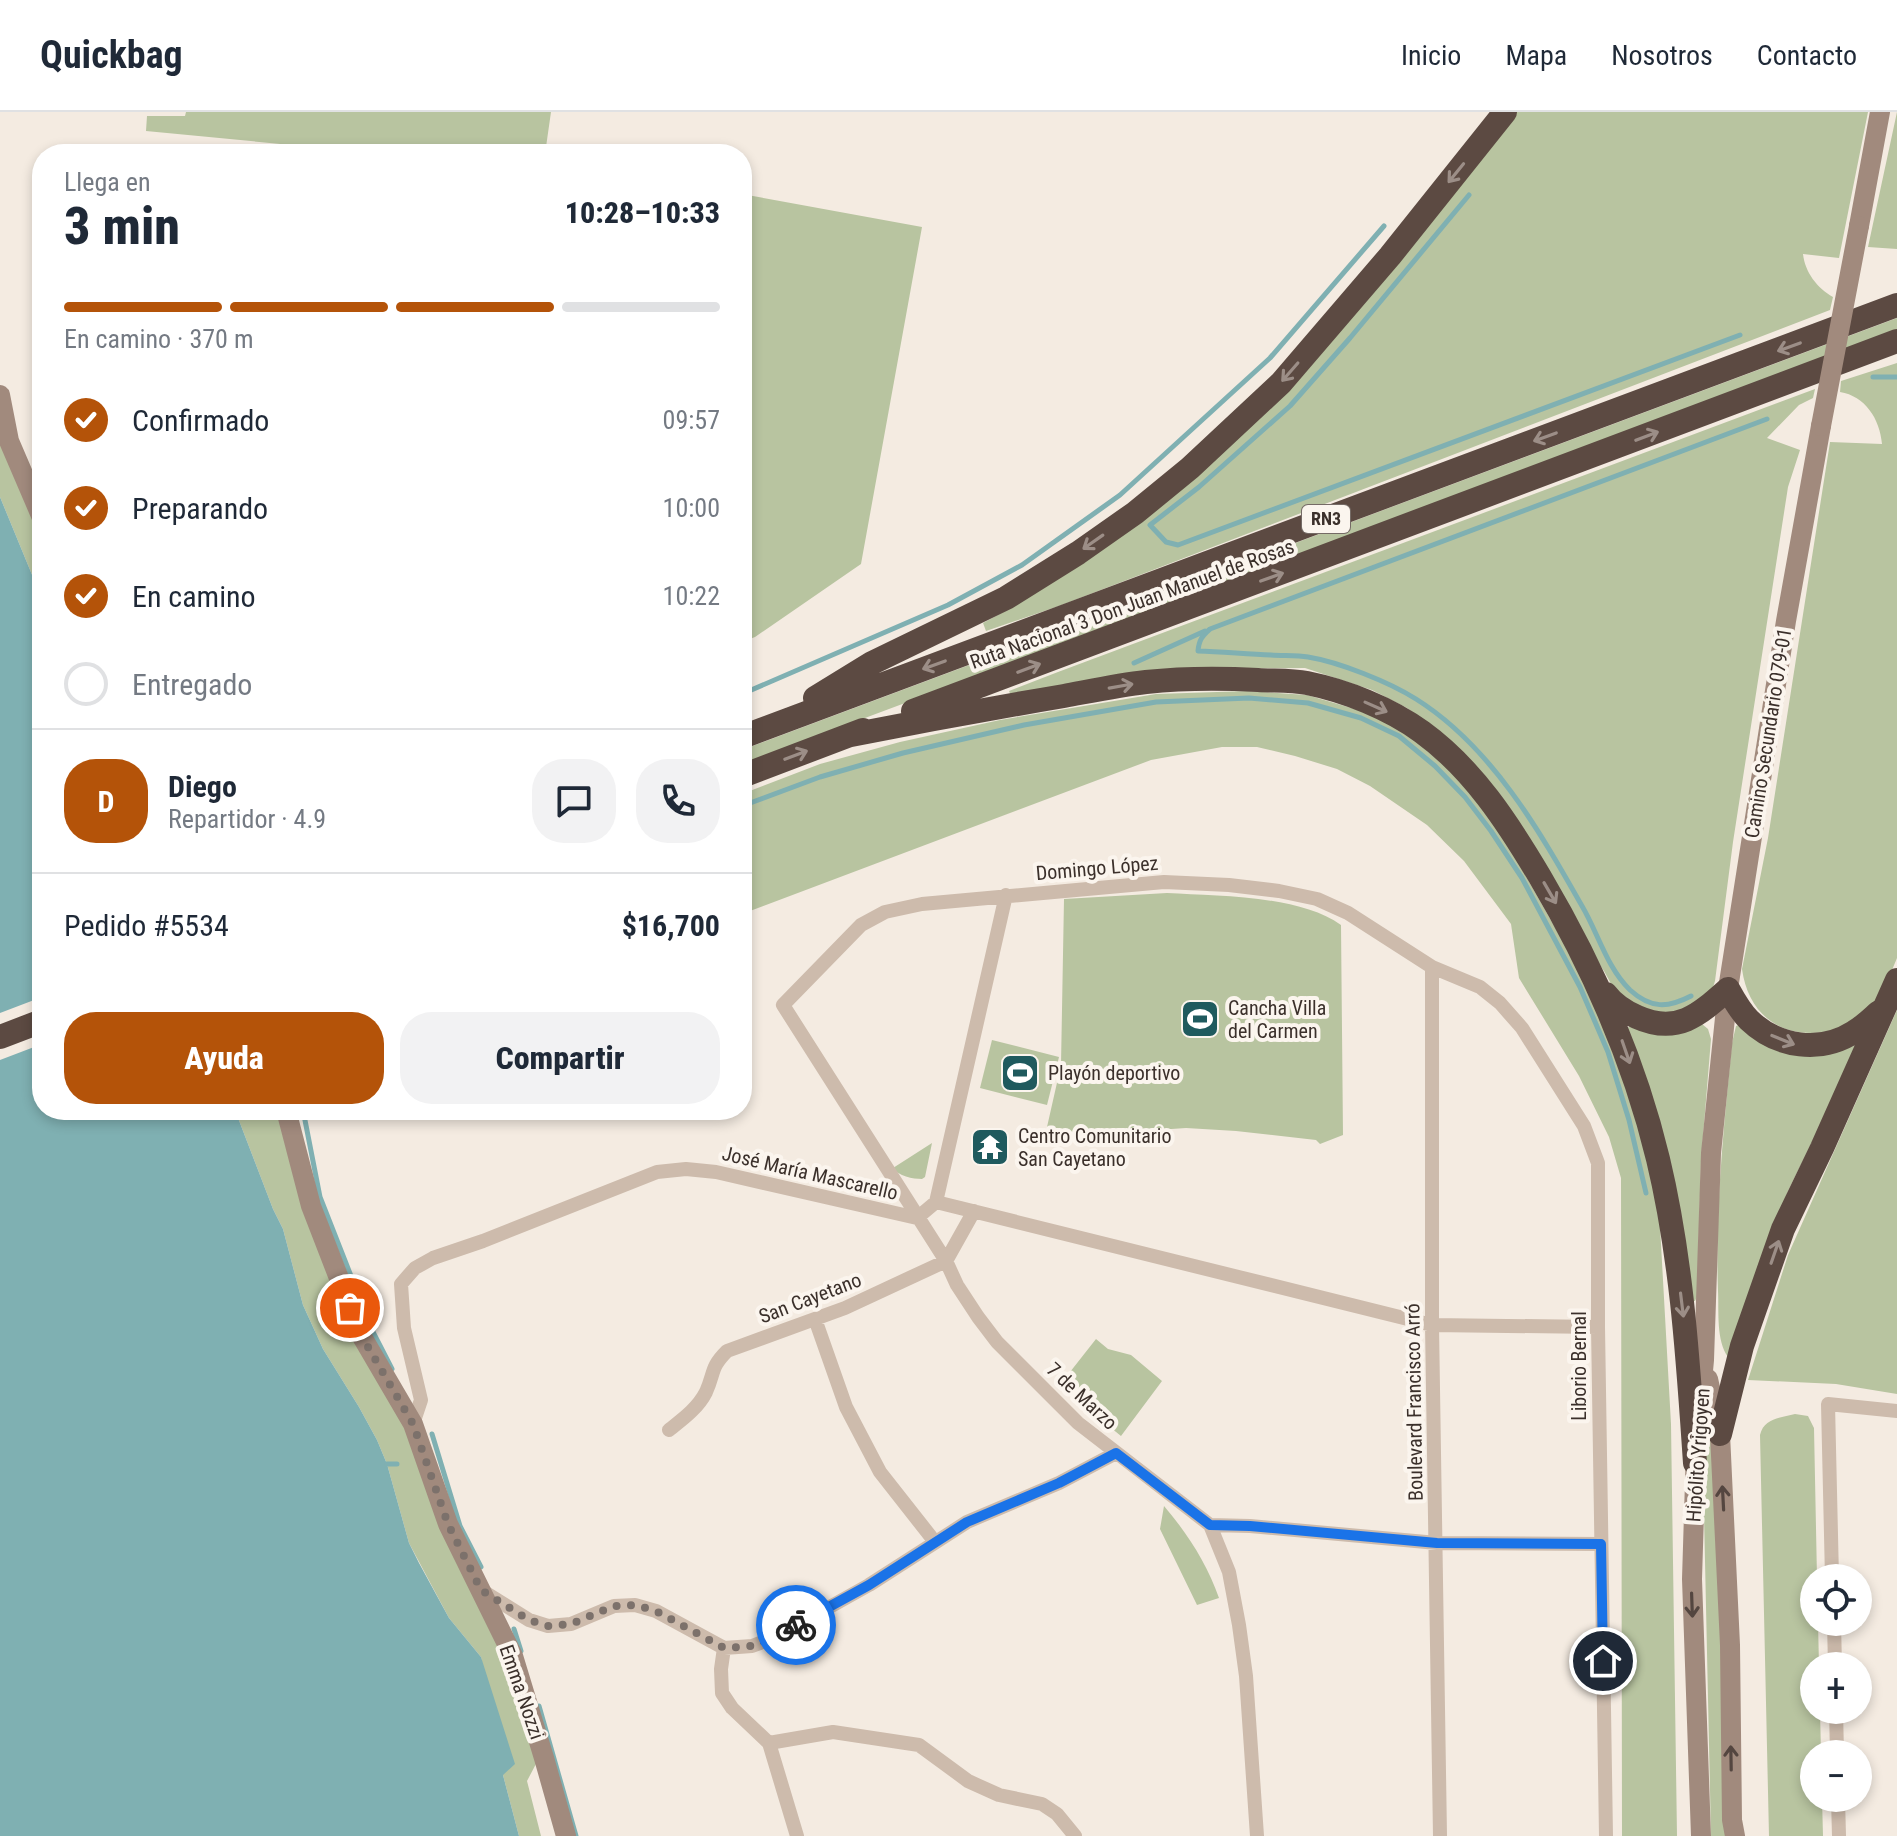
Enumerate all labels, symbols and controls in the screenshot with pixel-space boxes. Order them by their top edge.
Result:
text: Quickbag [40,33,183,77]
text: Inicio [1401,39,1461,72]
text: Mapa [1505,39,1567,72]
text: Nosotros [1611,39,1713,72]
text: Contacto [1757,39,1857,72]
one-way arrow [1447,162,1465,182]
text: Llega en [64,167,151,197]
text: 10:28–10:33 [565,195,720,230]
text: 3 min [64,196,180,257]
text: En camino · 370 m [64,324,253,354]
one-way arrow [1777,340,1802,355]
one-way arrow [1281,362,1299,382]
icon: check [64,398,108,442]
text: Confirmado [132,403,269,438]
text: 09:57 [663,405,720,435]
one-way arrow [1634,428,1659,442]
one-way arrow [1533,431,1558,445]
icon: check [64,486,108,530]
text: Preparando [132,491,268,526]
text: 10:00 [663,493,720,523]
road number: RN3 [1302,505,1350,533]
street label: Ruta Nacional 3 Don Juan Manuel de Rosas [967,534,1297,674]
one-way arrow [1083,534,1105,550]
one-way arrow [1260,569,1284,583]
icon: check [64,574,108,618]
text: En camino [132,579,256,614]
text: 10:22 [663,581,720,611]
street label: Camino Secundario 079-01 [1740,626,1796,840]
one-way arrow [923,659,947,673]
one-way arrow [1016,660,1041,674]
text: Entregado [132,667,252,702]
one-way arrow [1107,678,1133,693]
one-way arrow [1363,700,1388,715]
one-way arrow [784,747,808,761]
button: chat [532,759,616,843]
button: phone [636,759,720,843]
text: Diego [168,769,237,804]
text: D [98,784,114,819]
text: Repartidor · 4.9 [168,804,326,834]
street label: Domingo López [1035,851,1159,885]
one-way arrow [1542,881,1558,904]
text: Pedido #5534 [64,908,229,943]
text: $16,700 [622,908,720,943]
place label: Cancha Villa del Carmen [1228,996,1326,1043]
sports icon: Cancha Villa del Carmen [1179,998,1221,1040]
button: Ayuda [64,1012,384,1104]
button: Compartir [400,1012,720,1104]
one-way arrow [1771,1034,1795,1048]
one-way arrow [1619,1039,1634,1064]
sports icon: Playón deportivo [999,1052,1041,1094]
place label: Playón deportivo [1048,1061,1180,1085]
place label: Centro Comunitario San Cayetano [1018,1124,1171,1171]
temple icon: Centro Comunitario San Cayetano [969,1126,1011,1168]
street label: José María Mascarello [720,1141,900,1205]
one-way arrow [1768,1240,1783,1265]
street label: San Cayetano [755,1267,865,1329]
pin [316,1274,384,1342]
icon: bag [328,1286,372,1330]
one-way arrow [1675,1291,1690,1318]
street label: Boulevard Francisco Arró [1400,1303,1428,1501]
street label: Liborio Bernal [1567,1311,1591,1421]
street label: 7 de Marzo [1042,1357,1122,1435]
street label: Hipólito Yrigoyen [1681,1387,1715,1523]
one-way arrow [1715,1485,1730,1512]
map controls [1800,1564,1872,1812]
button: locate [1800,1564,1872,1636]
courier [756,1585,836,1665]
one-way arrow [1685,1591,1700,1618]
icon: bike [774,1603,818,1647]
pin [1569,1627,1637,1695]
icon: home [1581,1639,1625,1683]
street label: Emma Nozzi [495,1641,549,1743]
button: + [1800,1652,1872,1724]
button: − [1800,1740,1872,1812]
one-way arrow [1723,1745,1739,1772]

